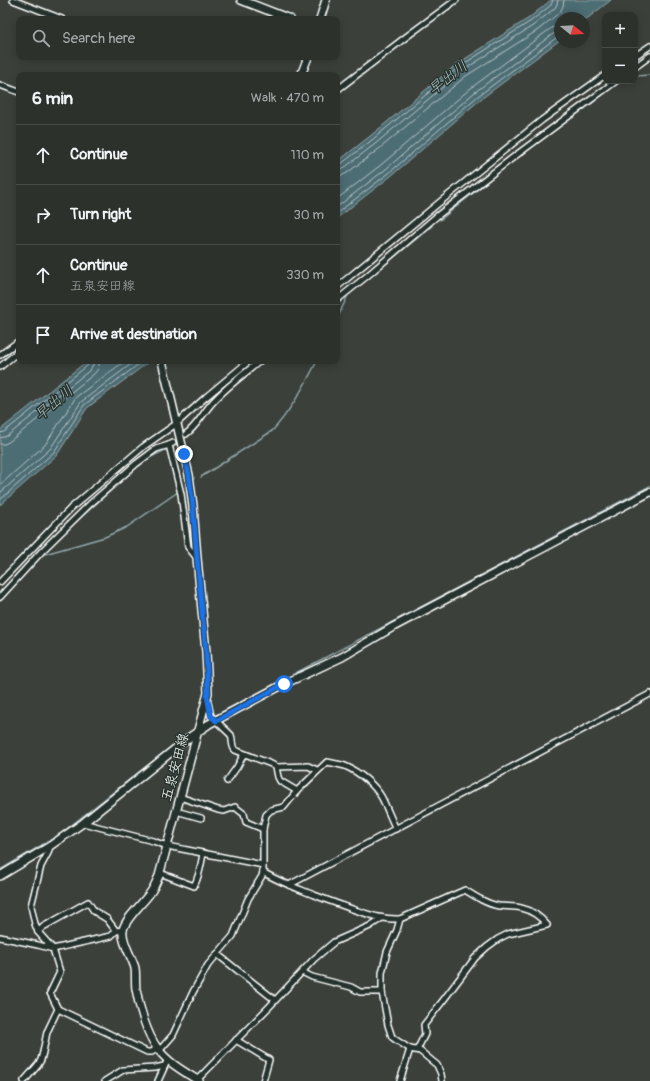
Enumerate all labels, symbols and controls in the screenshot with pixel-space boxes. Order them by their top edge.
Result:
north arrow [554,12,590,48]
map controls [602,12,638,84]
button: + [602,12,638,48]
search box [16,16,340,60]
icon: search [30,27,52,49]
text: Search here [62,29,135,48]
button: − [602,48,638,84]
water label: 早出川 [424,57,472,99]
text: 6 min [32,88,73,109]
text: Walk · 470 m [251,90,324,106]
icon: ahead [32,144,54,166]
text: Continue [70,145,128,164]
text: 110 m [291,147,324,163]
icon: right [32,204,54,226]
text: Turn right [70,205,131,224]
text: 30 m [294,207,324,223]
text: Continue [70,256,128,275]
icon: ahead [32,264,54,286]
text: 330 m [286,267,324,283]
text: 五泉安田線 [70,278,135,294]
icon: arrive [32,324,54,346]
text: Arrive at destination [70,325,197,344]
water label: 早出川 [31,381,77,425]
route end [175,445,193,463]
route start [275,675,293,693]
street label: 五泉安田線 [158,731,192,803]

